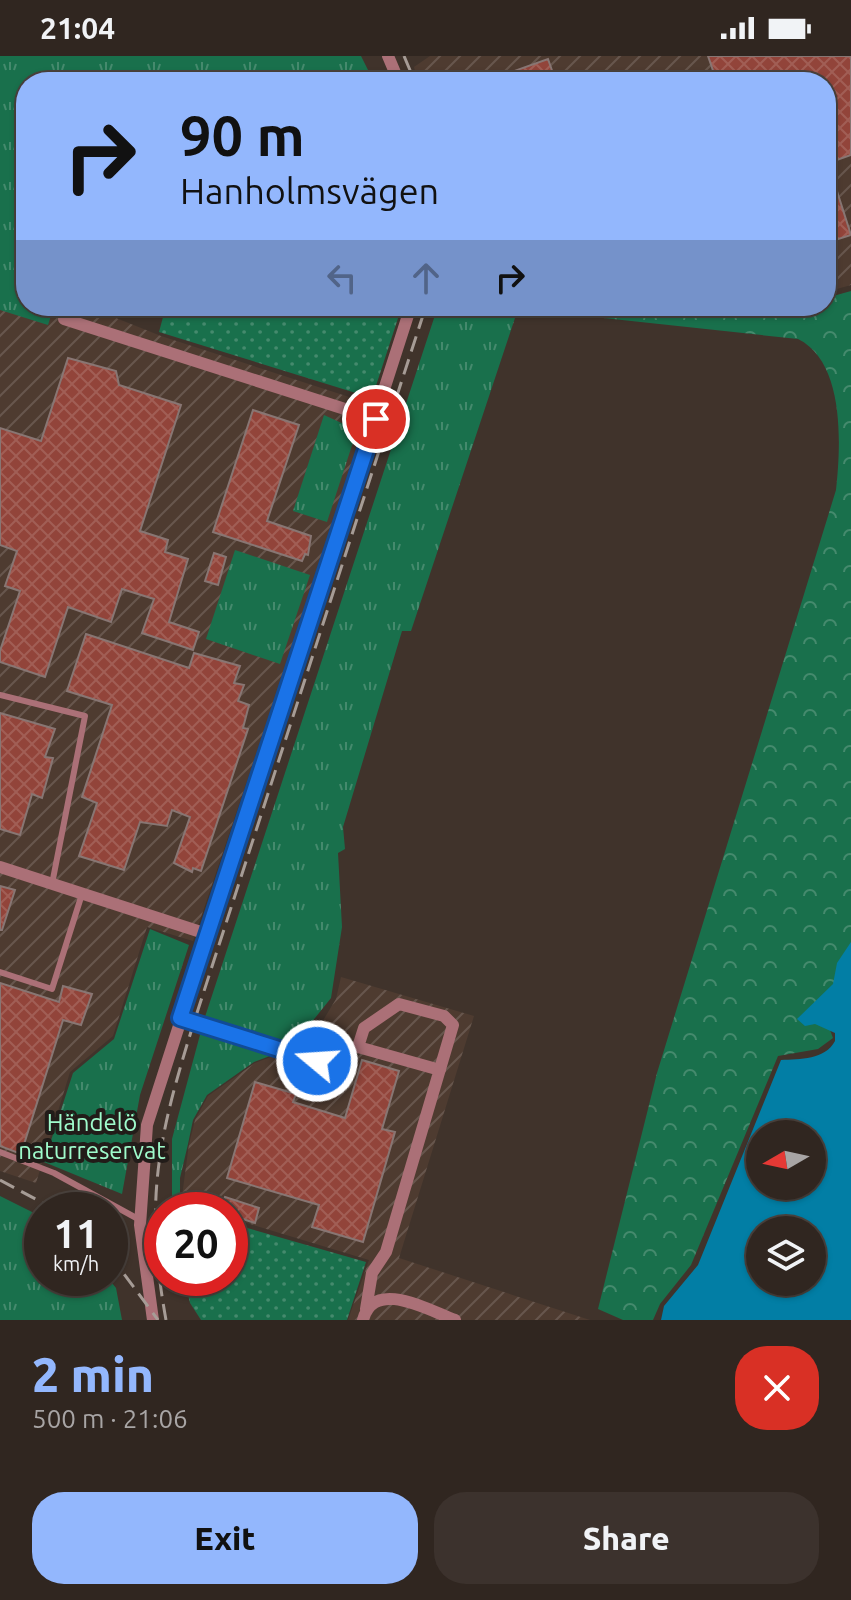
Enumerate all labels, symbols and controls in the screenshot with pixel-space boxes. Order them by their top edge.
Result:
text: 21:04 [40,11,115,45]
icon: right [48,104,152,208]
text: 90 m [180,104,305,167]
text: Hanholmsvägen [180,170,439,211]
icon: left [320,256,364,300]
icon: ahead [404,256,448,300]
icon: right [488,256,532,300]
pin [342,385,410,453]
icon: arrive [354,397,398,441]
position arrow [275,1019,359,1103]
park label: Händelö naturreservat [18,1109,166,1164]
north arrow [746,1120,826,1200]
map controls [746,1120,826,1296]
speed limit sign: 20 [144,1192,248,1296]
text: 11 [53,1211,99,1256]
button: layers [746,1216,826,1296]
text: km/h [53,1252,99,1275]
button: close [735,1346,819,1430]
text: 2 min [32,1347,154,1401]
text: 500 m · 21:06 [32,1404,188,1433]
button: Exit [32,1492,418,1584]
button: Share [434,1492,819,1584]

